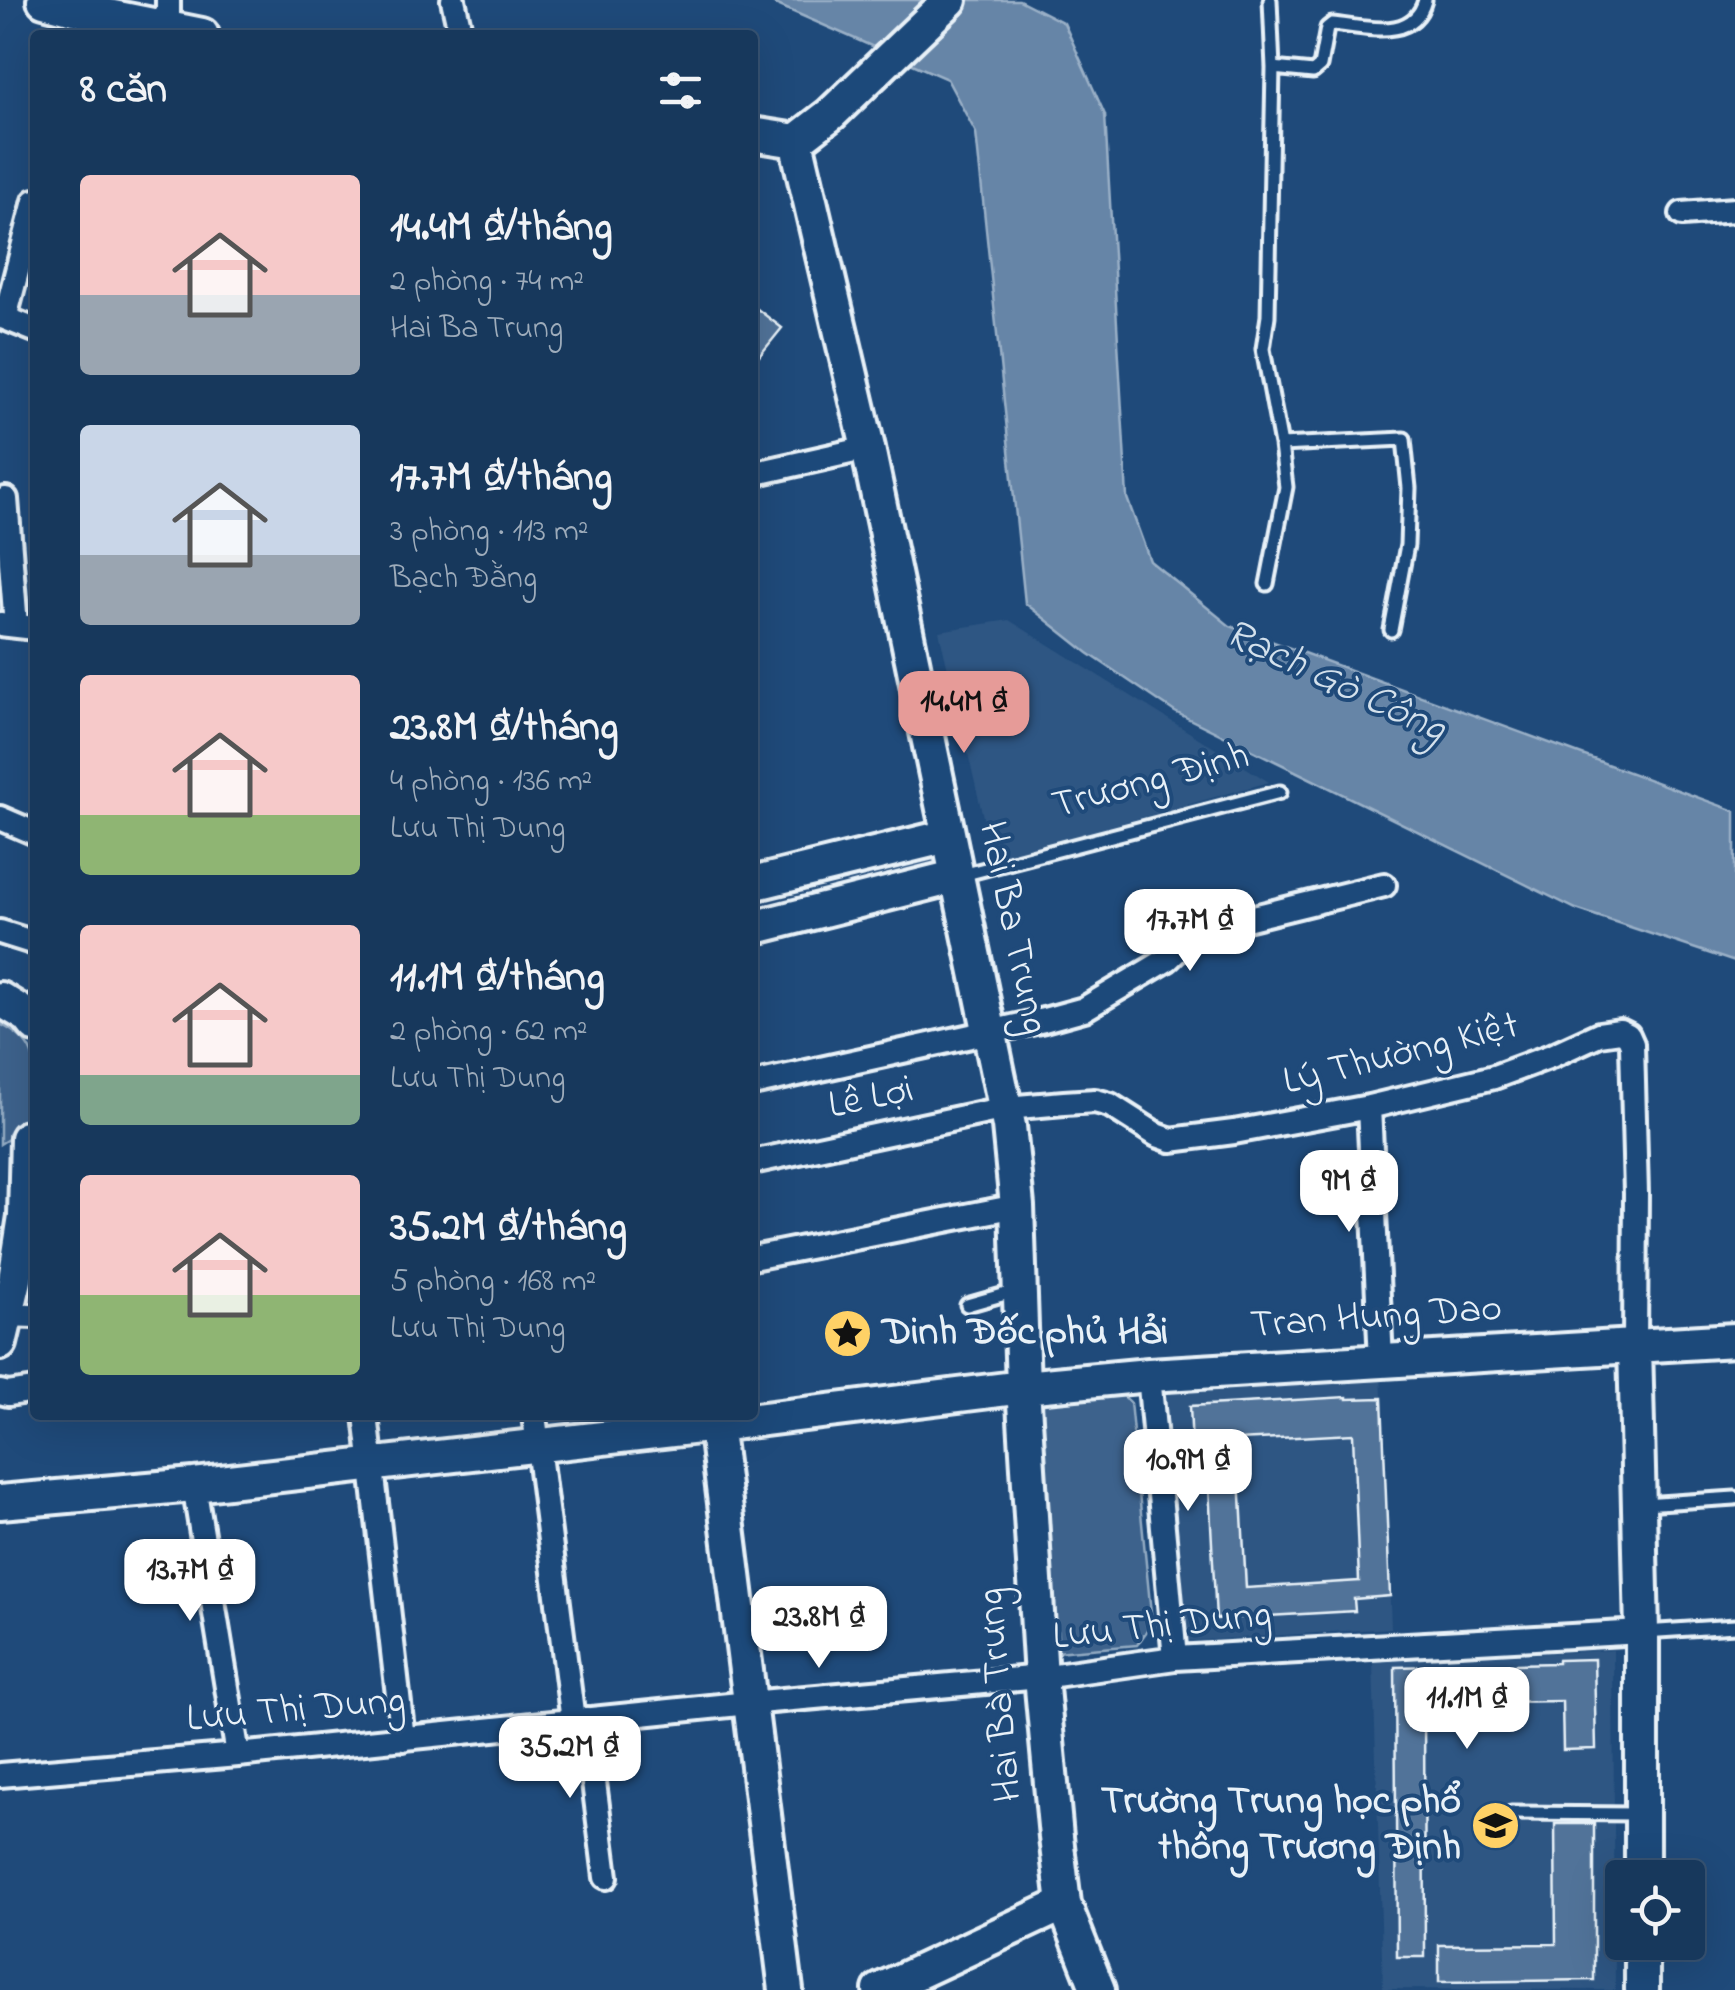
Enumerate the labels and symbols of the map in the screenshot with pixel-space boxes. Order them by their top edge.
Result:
water label: Rạch Gò Công [1214,604,1457,761]
pin: 14.4M ₫ [872,671,1056,756]
street label: Trương Định [1046,727,1256,837]
street label: Hai Ba Trung [961,816,1063,1040]
pin: 17.7M ₫ [1098,889,1282,974]
street label: Lý Thường Kiệt [1277,997,1525,1113]
street label: Lê Lợi [823,1061,919,1137]
pin: 9M ₫ [1290,1150,1408,1235]
street label: Tran Hung Dao [1248,1280,1504,1356]
place label: Dinh Đốc phủ Hải [880,1304,1168,1363]
place icon: Dinh Đốc phủ Hải [821,1307,873,1359]
pin: 10.9M ₫ [1096,1429,1280,1514]
pin: 13.7M ₫ [98,1539,282,1624]
street label: Hai Bà Trưng [962,1585,1040,1805]
pin: 23.8M ₫ [727,1586,911,1671]
street label: Lưu Thị Dung [1050,1586,1274,1668]
pin: 11.1M ₫ [1375,1667,1559,1752]
street label: Lưu Thị Dung [184,1672,408,1750]
pin: 35.2M ₫ [478,1716,662,1801]
place label: Trường Trung học phổ thông Trương Định [1101,1773,1461,1878]
school or university icon: Trường Trung học phổ thông Trương Định [1470,1799,1522,1851]

